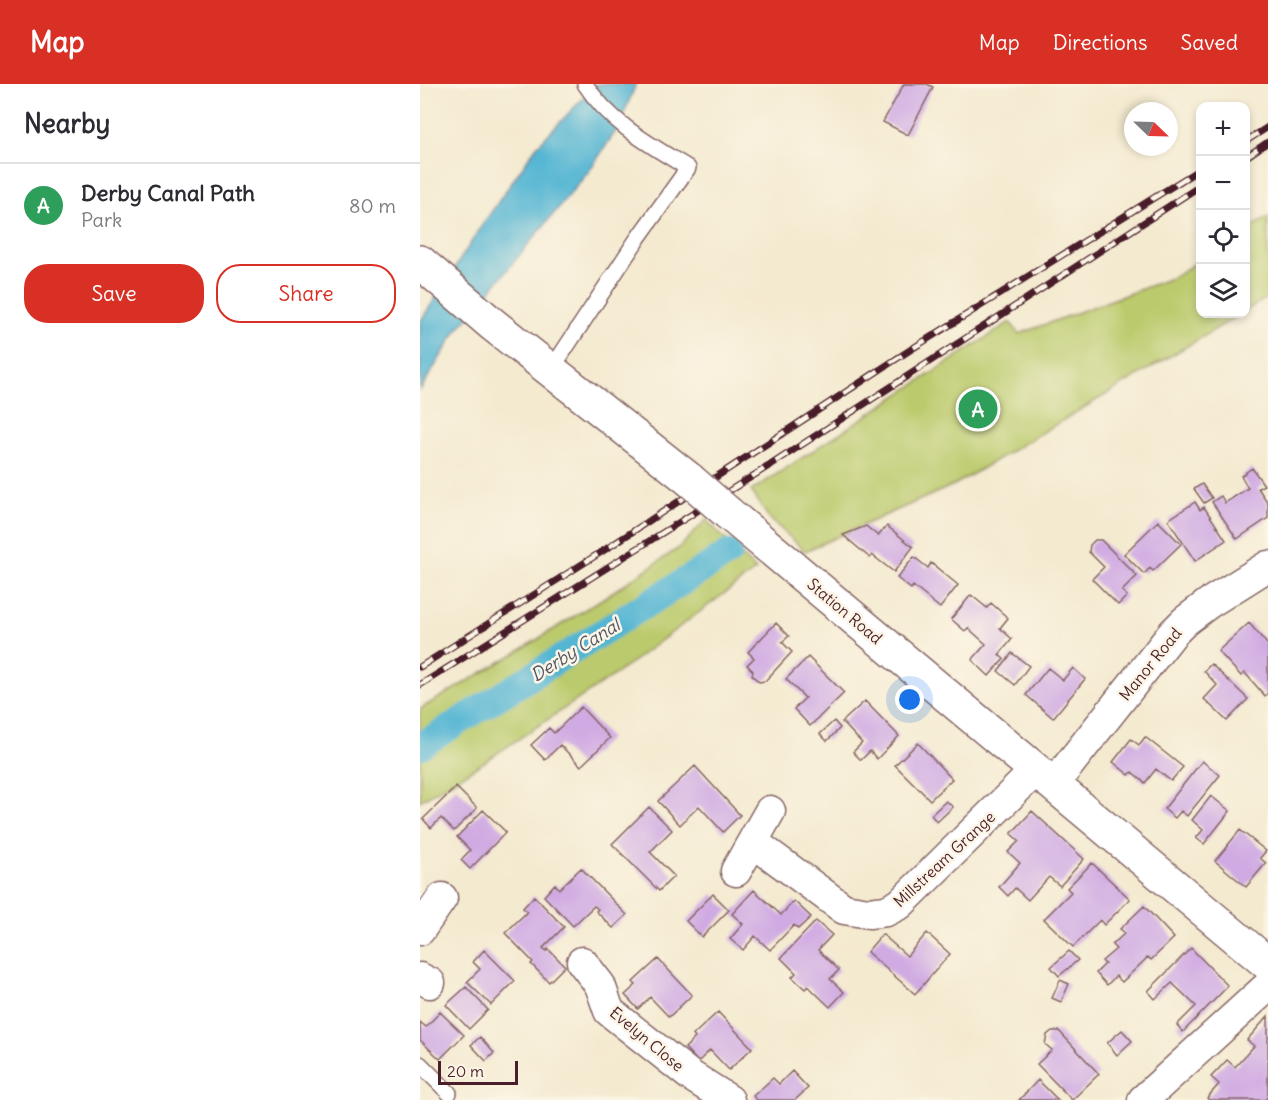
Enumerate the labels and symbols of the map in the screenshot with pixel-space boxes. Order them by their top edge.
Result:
north arrow [1124,102,1178,156]
pin: A [958,386,998,432]
street label: Station Road [803,574,887,648]
water label: Derby Canal [526,612,626,687]
street label: Manor Road [1114,623,1186,705]
your location [895,685,924,714]
street label: Millstream Grange [889,807,999,911]
street label: Evelyn Close [606,1002,688,1076]
scale bar [438,1058,518,1086]

